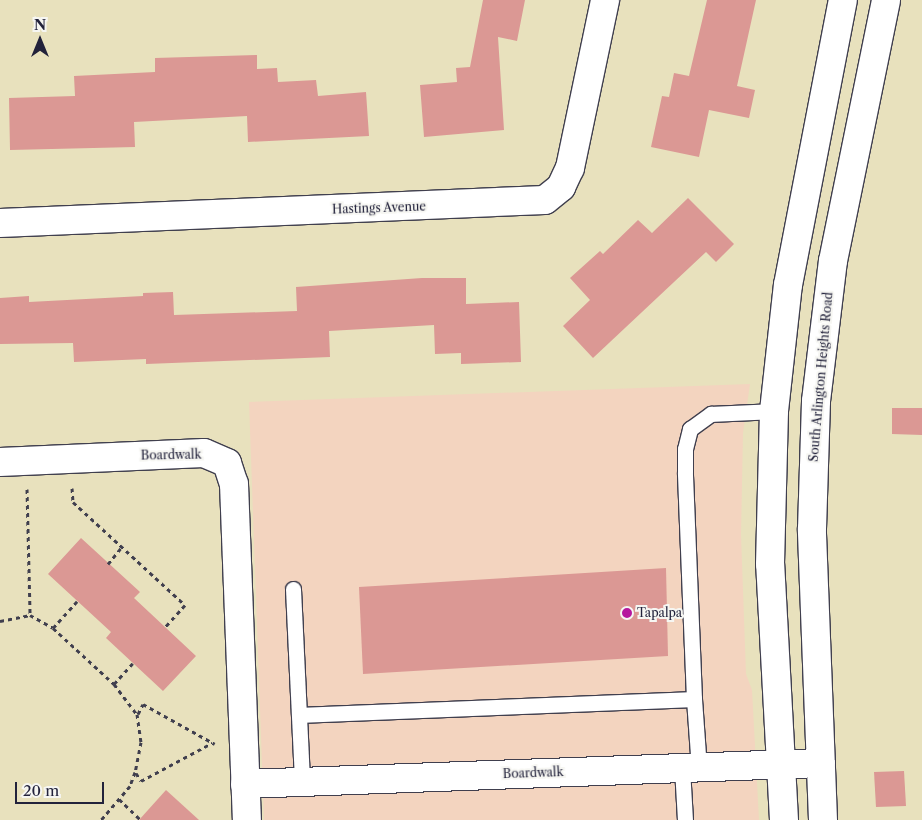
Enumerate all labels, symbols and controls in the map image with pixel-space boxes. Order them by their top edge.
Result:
north arrow [15,15,65,65]
text: N [34,16,46,34]
street label: Hastings Avenue [332,199,426,217]
street label: South Arlington Heights Road [806,291,836,463]
street label: Boardwalk [141,447,201,463]
place label: Tapalpa [637,606,682,620]
marker: Tapalpa [621,607,633,619]
street label: Boardwalk [502,765,564,781]
scale bar [18,772,106,804]
text: 20 m [23,781,59,800]

